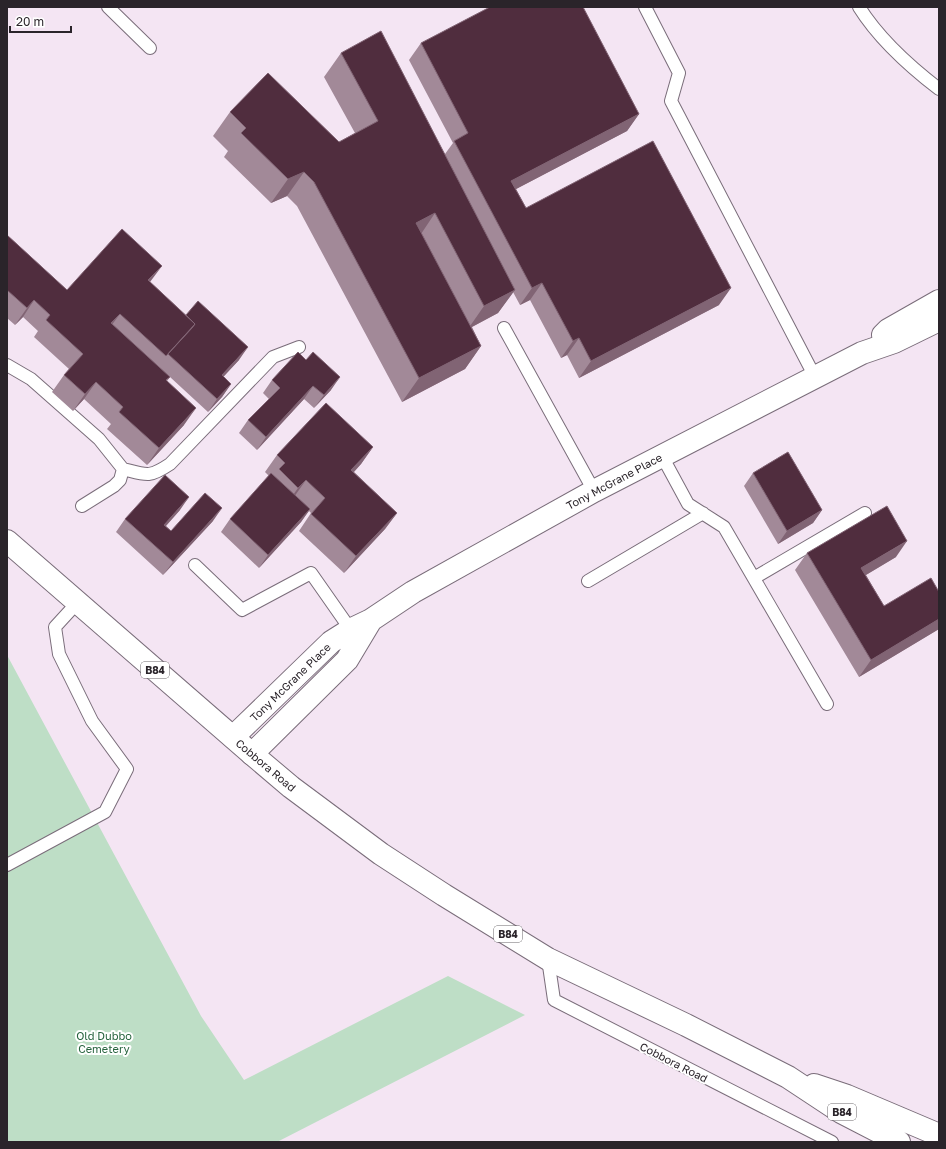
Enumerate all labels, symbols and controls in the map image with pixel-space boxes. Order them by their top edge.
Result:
scale bar [10,8,71,34]
text: 20 m [16,14,44,29]
street label: Tony McGrane Place [564,450,664,512]
street label: Tony McGrane Place [247,640,333,724]
road number: B84 [141,662,169,678]
street label: Cobbora Road [233,736,299,794]
road number: B84 [494,926,522,942]
park label: Old Dubbo Cemetery [76,1029,132,1055]
street label: Cobbora Road [638,1039,710,1085]
road number: B84 [828,1104,856,1120]

